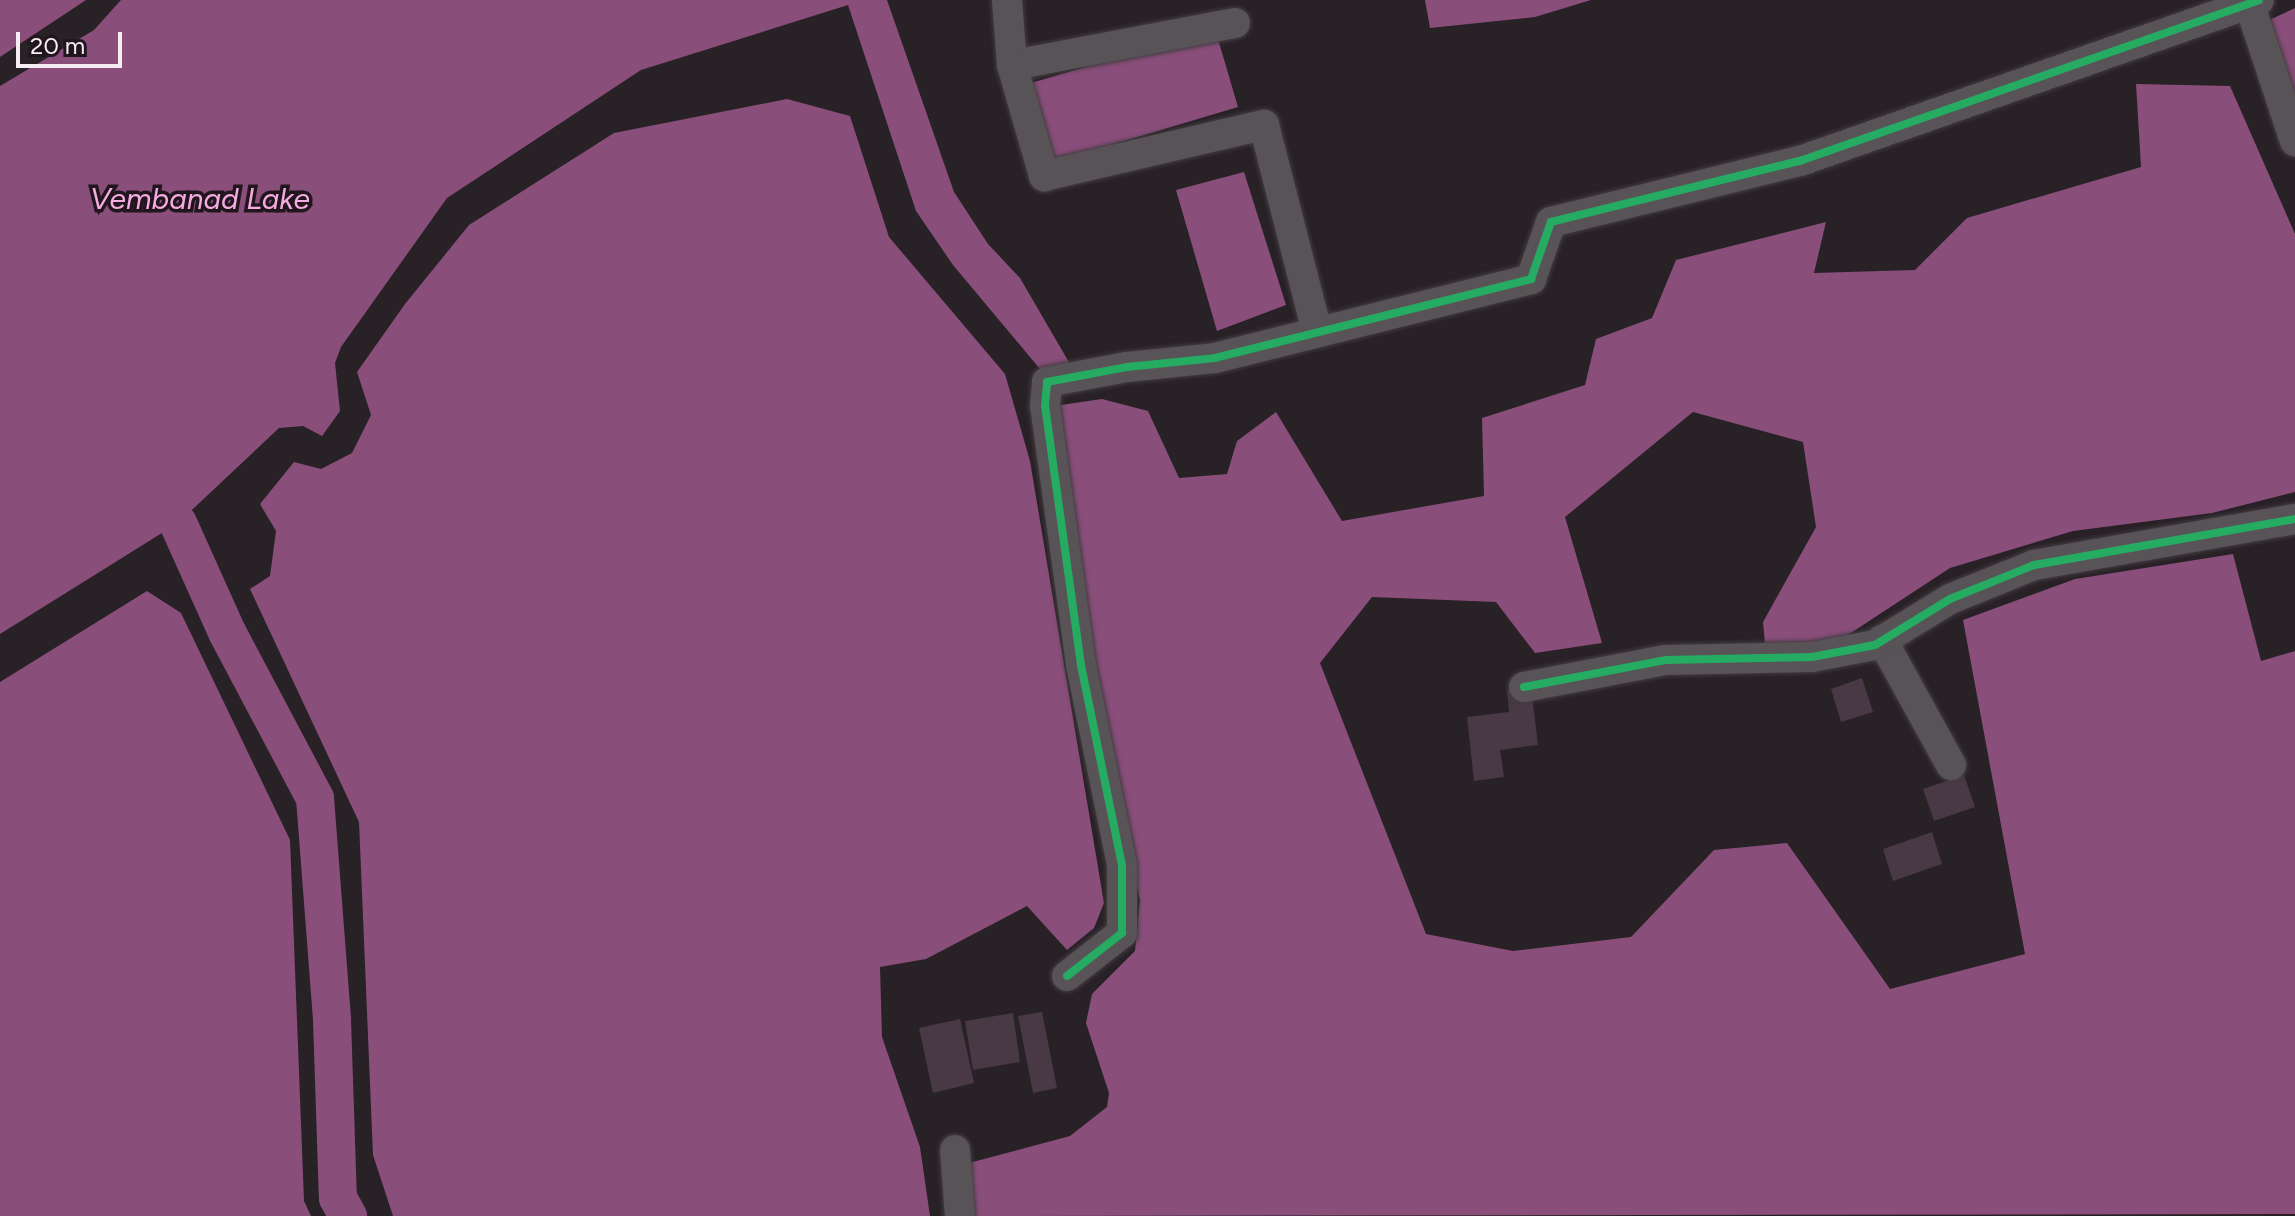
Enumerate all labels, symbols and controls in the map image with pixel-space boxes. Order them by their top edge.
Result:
scale bar [20,16,126,66]
text: 20 m [30,31,85,60]
water label: Vembanad Lake [90,181,310,217]

